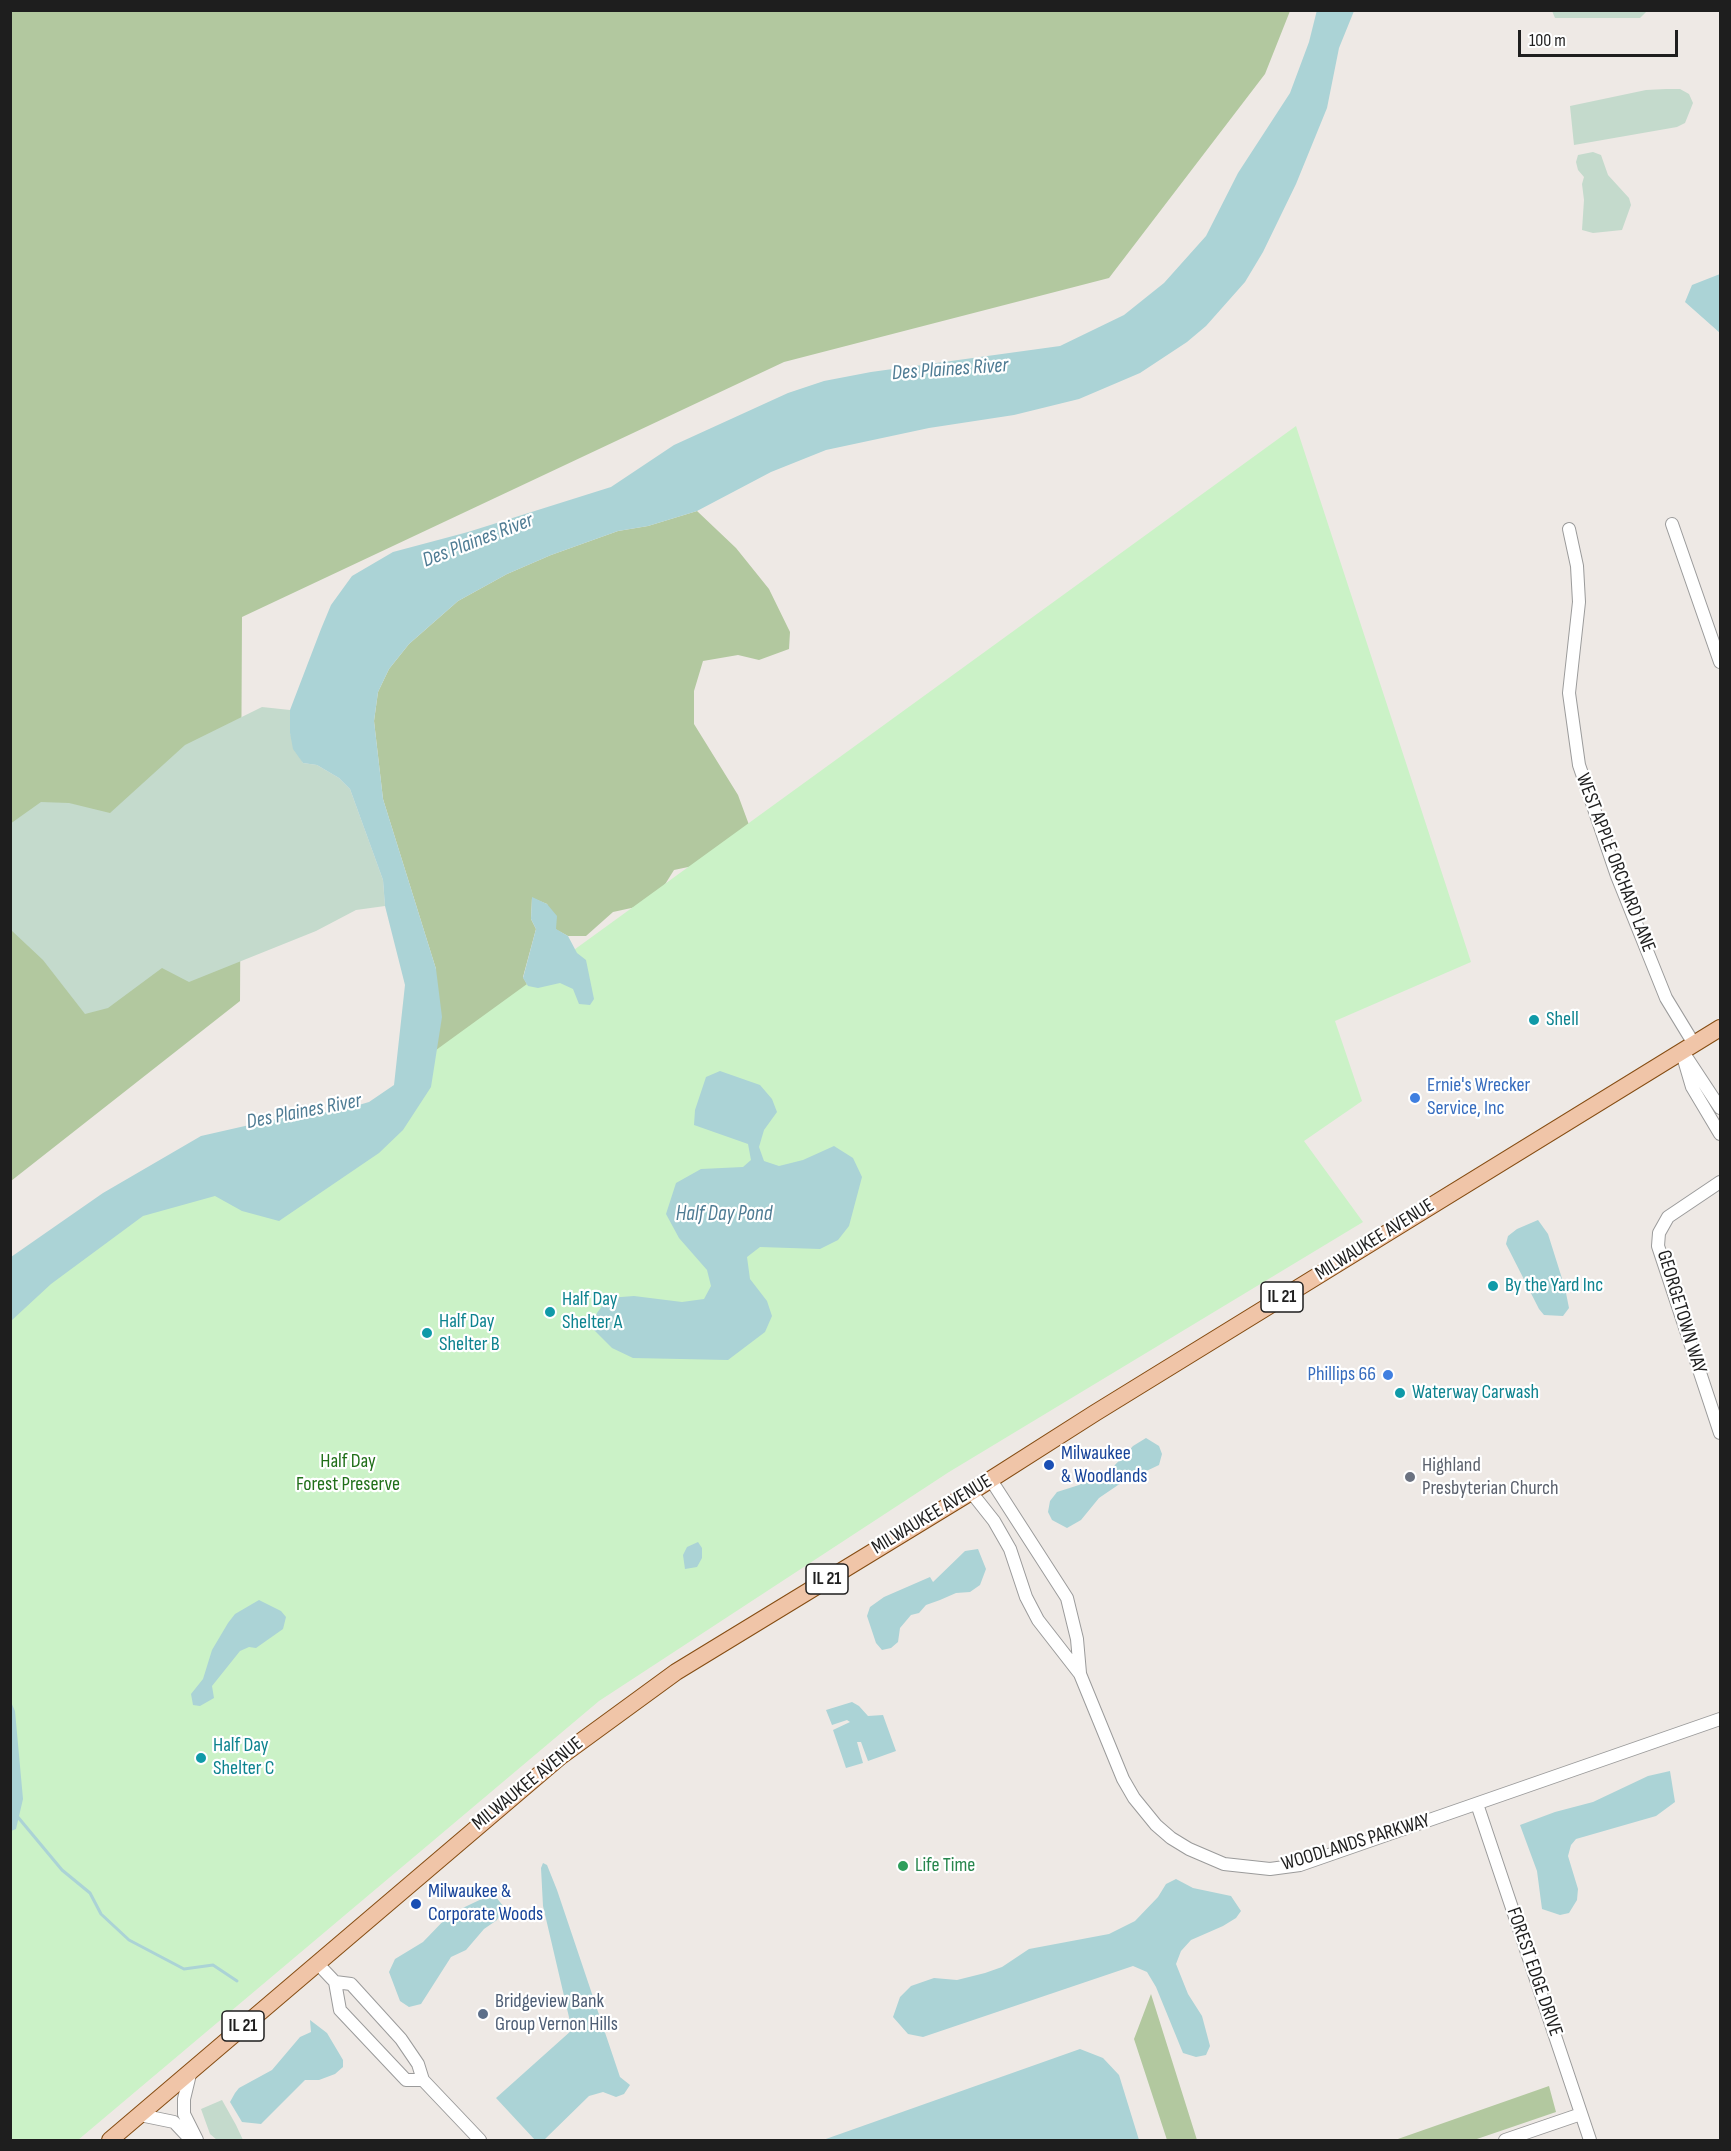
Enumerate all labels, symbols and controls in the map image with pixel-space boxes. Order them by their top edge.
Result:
scale bar [1521,18,1682,56]
text: 100 m [1529,30,1566,51]
water label: Des Plaines River [891,353,1009,387]
water label: Des Plaines River [419,508,537,574]
street label: WEST APPLE ORCHARD LANE [1570,770,1660,956]
place label: Shell [1546,1008,1579,1032]
marker: Shell [1527,1013,1541,1027]
place label: Ernie's Wrecker Service, Inc [1427,1074,1530,1121]
water label: Des Plaines River [244,1089,364,1135]
marker: Ernie's Wrecker Service, Inc [1408,1091,1422,1105]
street label: MILWAUKEE AVENUE [1311,1194,1439,1286]
water label: Half Day Pond [676,1202,772,1228]
street label: GEORGETOWN WAY [1651,1247,1711,1377]
place label: By the Yard Inc [1505,1274,1603,1298]
marker: By the Yard Inc [1486,1279,1500,1293]
road number: IL 21 [1261,1282,1303,1312]
place label: Half Day Shelter A [562,1288,622,1335]
marker: Half Day Shelter A [543,1305,557,1319]
place label: Half Day Shelter B [439,1310,500,1357]
marker: Half Day Shelter B [420,1326,434,1340]
place label: Phillips 66 [1308,1363,1376,1387]
marker: Phillips 66 [1381,1368,1395,1382]
place label: Waterway Carwash [1412,1381,1539,1405]
marker: Waterway Carwash [1393,1386,1407,1400]
place label: Milwaukee & Woodlands [1061,1442,1147,1489]
park label: Half Day Forest Preserve [296,1450,400,1497]
place label: Highland Presbyterian Church [1422,1454,1559,1501]
marker: Milwaukee & Woodlands [1042,1458,1056,1472]
street label: MILWAUKEE AVENUE [868,1470,996,1560]
marker: Highland Presbyterian Church [1403,1470,1417,1484]
road number: IL 21 [806,1564,848,1594]
street label: MILWAUKEE AVENUE [468,1732,588,1836]
place label: Half Day Shelter C [213,1734,274,1781]
marker: Half Day Shelter C [194,1751,208,1765]
street label: WOODLANDS PARKWAY [1279,1809,1433,1877]
place label: Life Time [915,1854,975,1878]
marker: Life Time [896,1859,910,1873]
place label: Milwaukee & Corporate Woods [428,1880,543,1927]
marker: Milwaukee & Corporate Woods [409,1897,423,1911]
street label: FOREST EDGE DRIVE [1501,1904,1567,2040]
place label: Bridgeview Bank Group Vernon Hills [495,1990,618,2037]
marker: Bridgeview Bank Group Vernon Hills [476,2007,490,2021]
road number: IL 21 [222,2011,264,2041]

